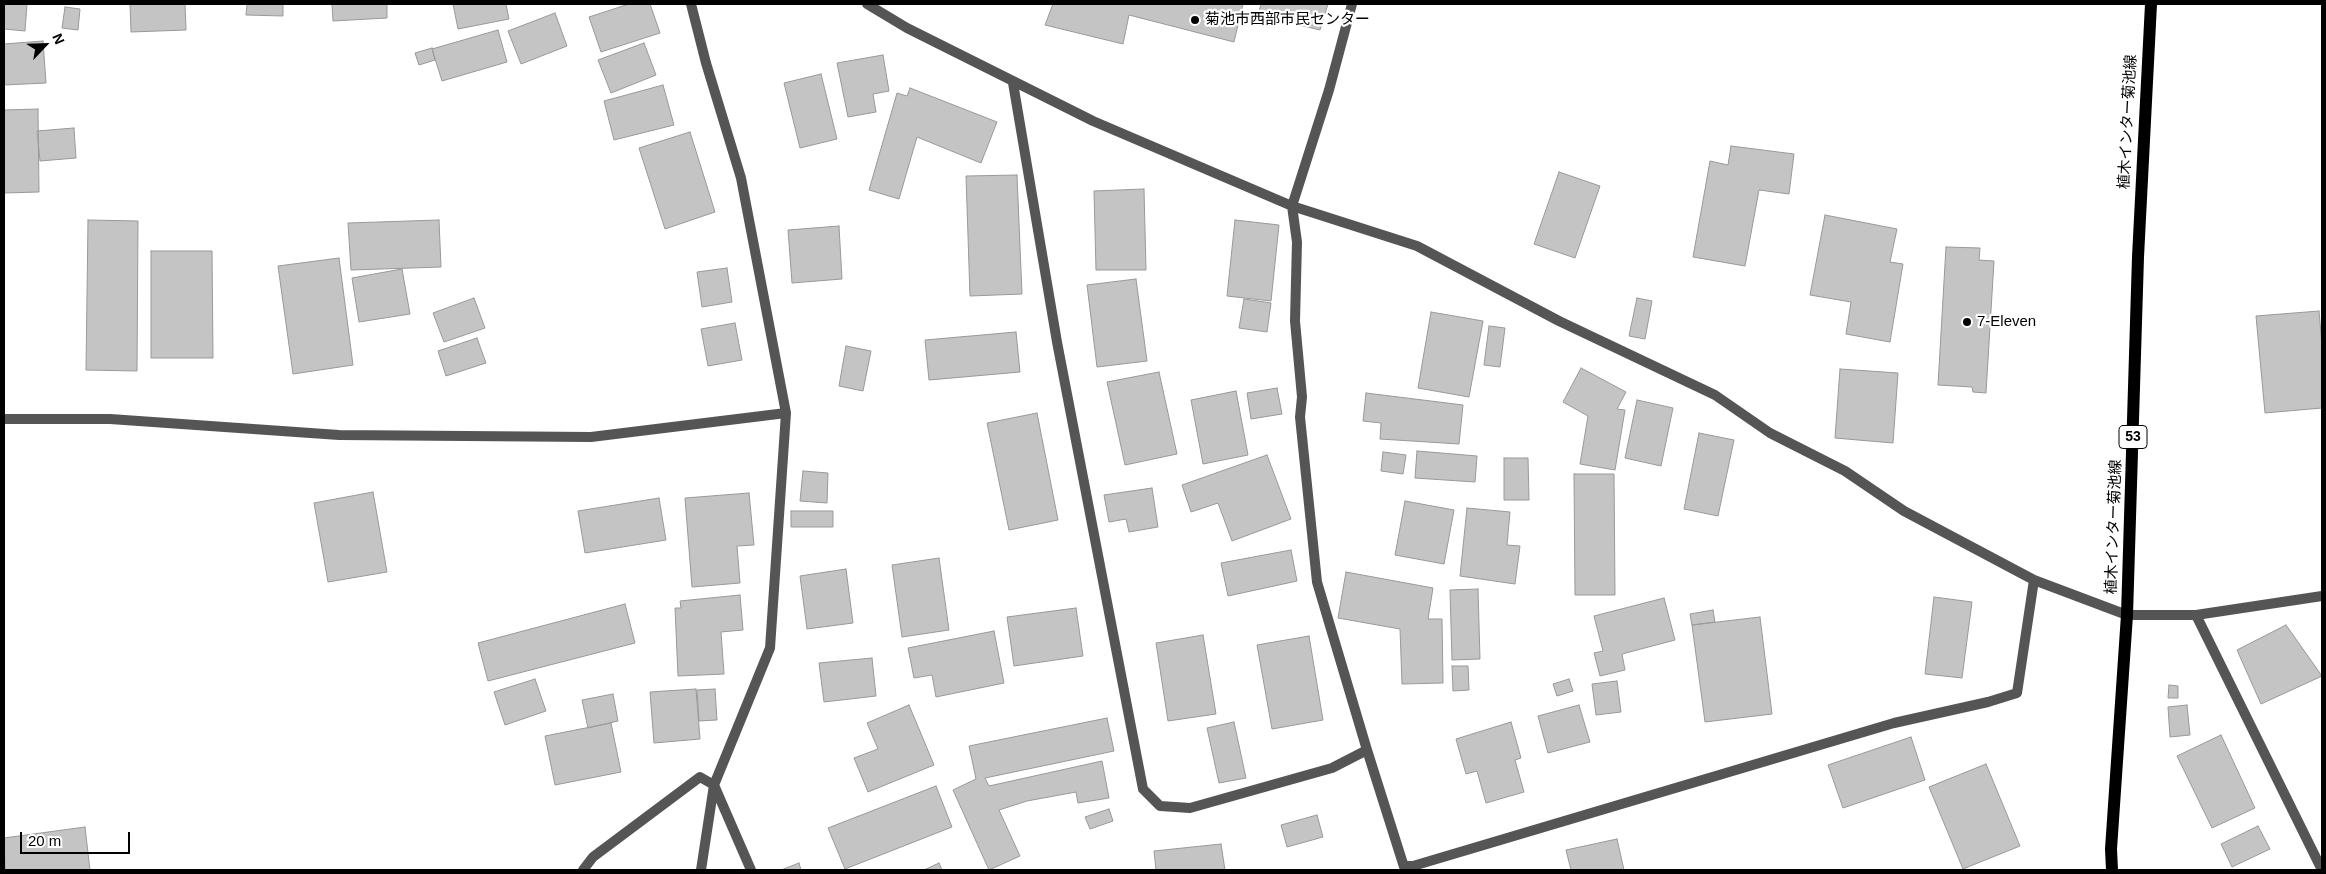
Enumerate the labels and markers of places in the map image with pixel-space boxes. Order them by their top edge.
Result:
place label: 菊池市西部市民センター [1205,11,1370,29]
marker: 菊池市西部市民センター [1189,14,1201,26]
place label: 7-Eleven [1977,313,2036,331]
marker: 7-Eleven [1961,316,1973,328]

